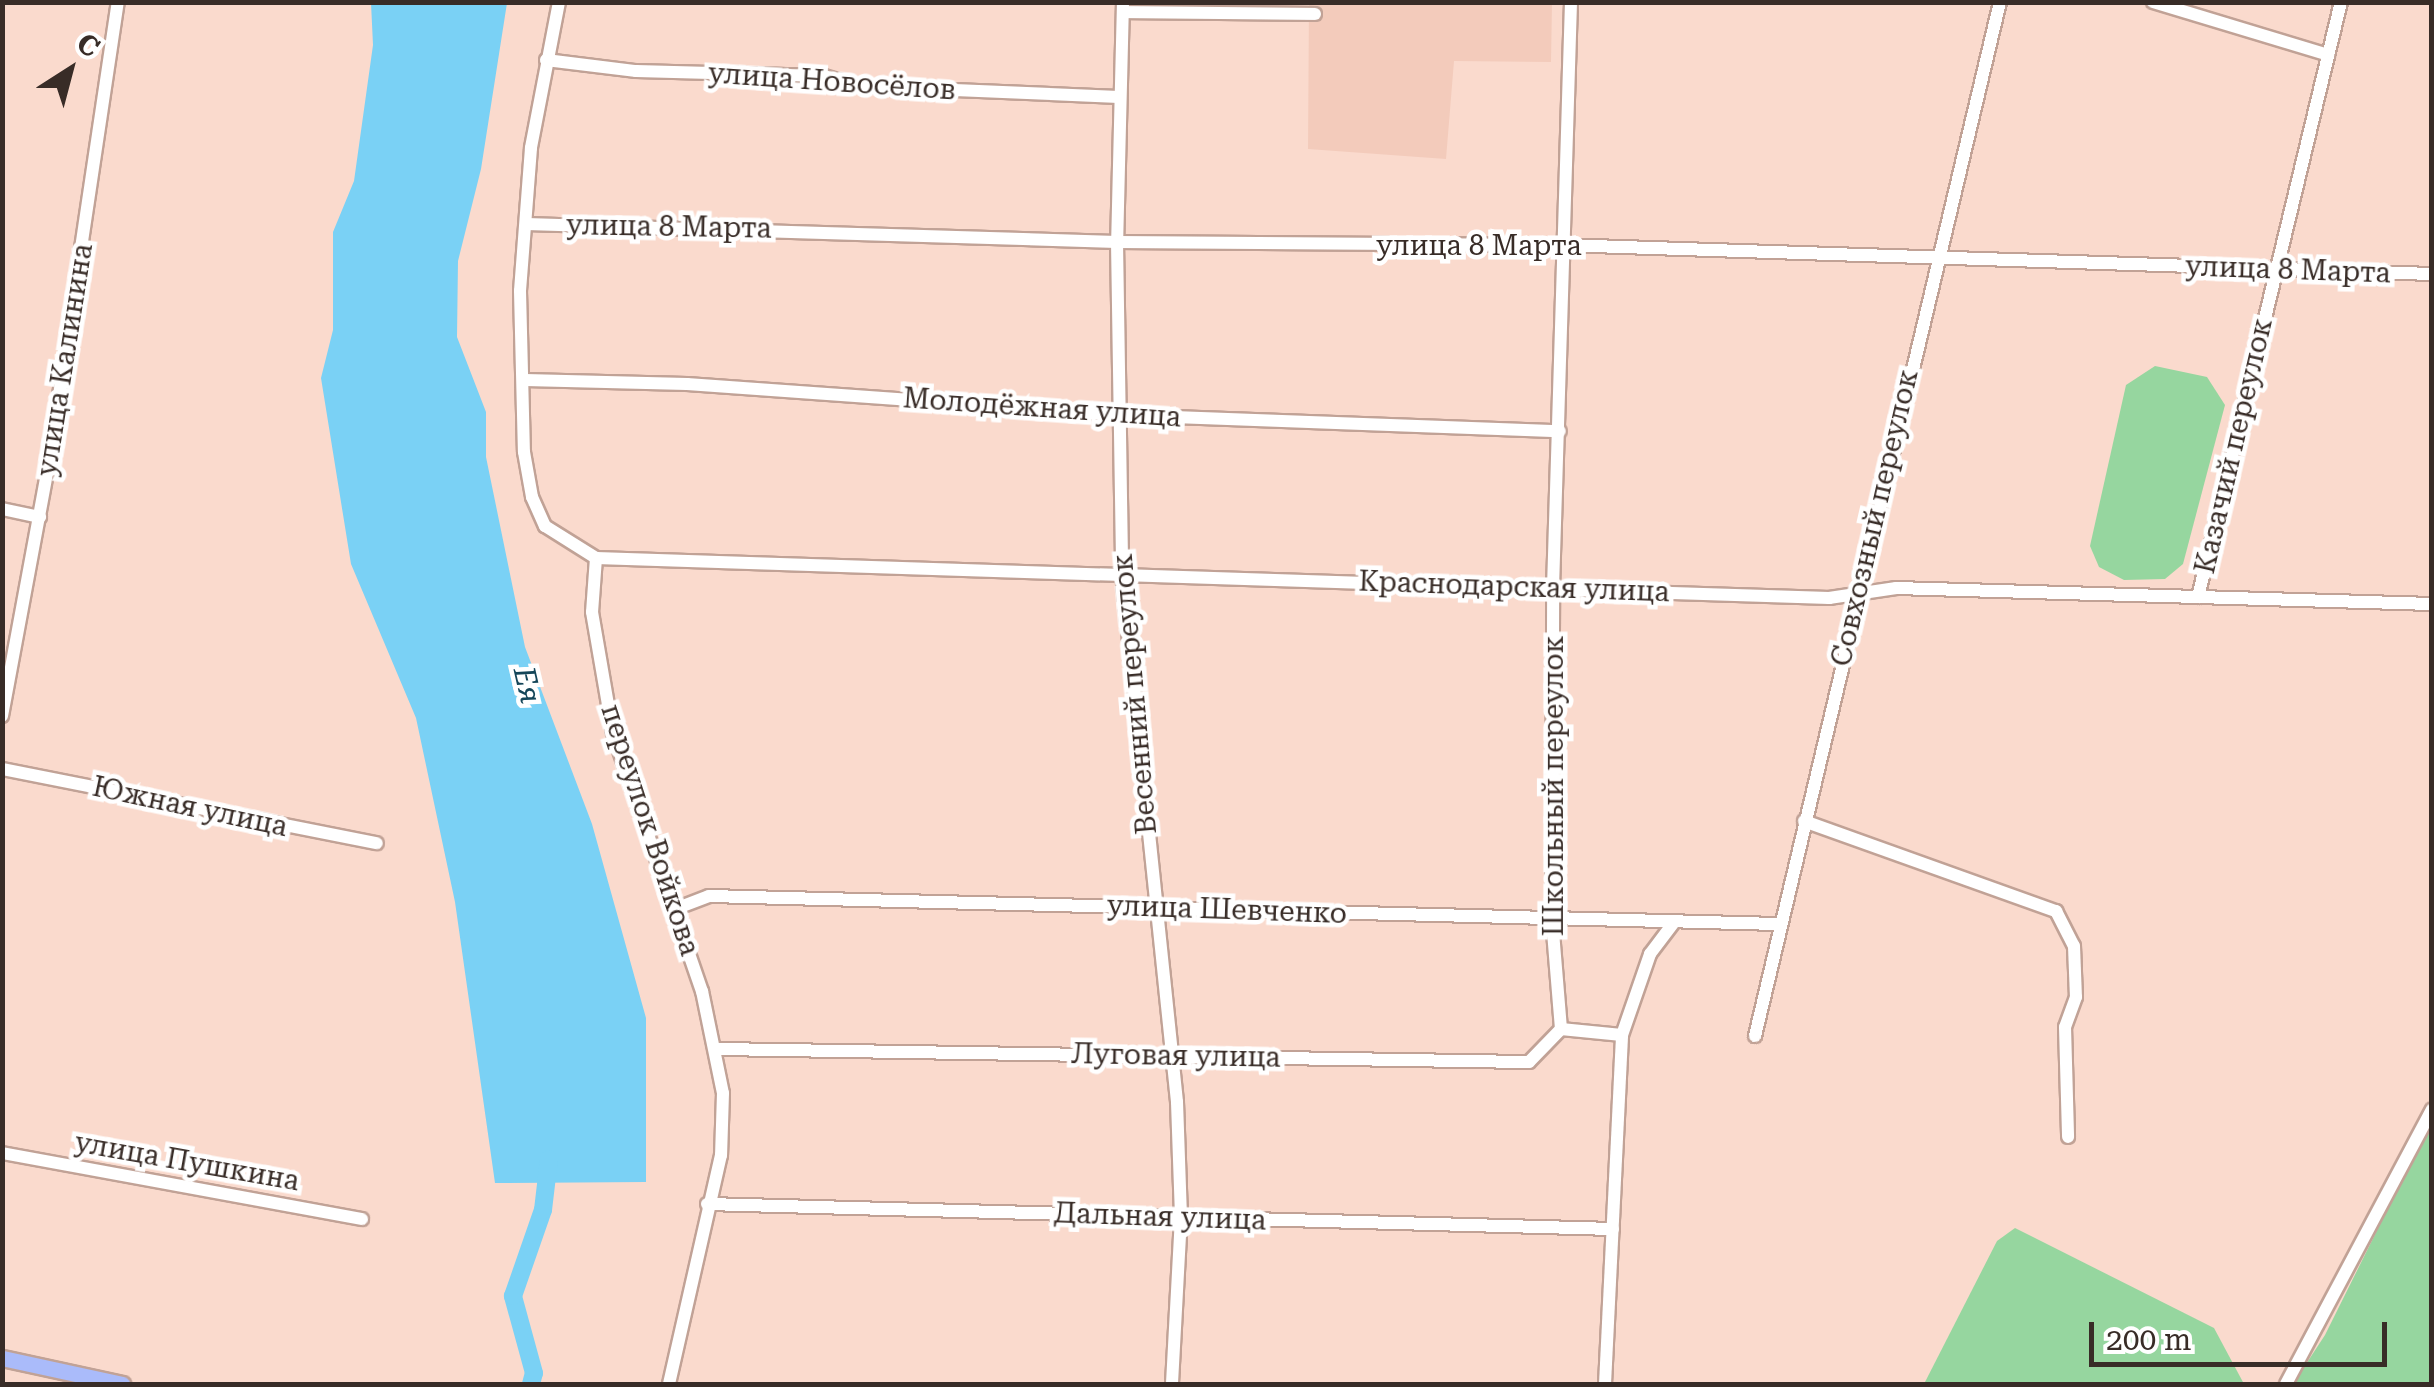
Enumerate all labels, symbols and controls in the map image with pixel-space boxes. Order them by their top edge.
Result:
north arrow [20,20,120,120]
text: С [70,26,106,64]
street label: улица Новосёлов [707,57,957,107]
street label: улица 8 Марта [566,208,772,246]
street label: улица 8 Марта [1376,229,1582,263]
street label: улица Калинина [30,241,100,479]
street label: улица 8 Марта [2185,250,2391,290]
street label: Казачий переулок [2188,315,2280,577]
street label: Совхозный переулок [1825,366,1925,670]
street label: Молодёжная улица [902,382,1182,434]
street label: Весенний переулок [1106,552,1164,836]
street label: Краснодарская улица [1358,565,1670,609]
street label: Школьный переулок [1537,636,1571,936]
water label: Ея [505,663,549,707]
street label: переулок Войкова [594,700,706,960]
street label: Южная улица [89,770,291,844]
street label: улица Шевченко [1106,889,1348,931]
street label: Луговая улица [1071,1037,1281,1075]
street label: улица Пушкина [72,1126,302,1198]
street label: Дальная улица [1053,1197,1267,1237]
scale bar [2094,1302,2392,1364]
text: 200 m [2106,1322,2191,1357]

